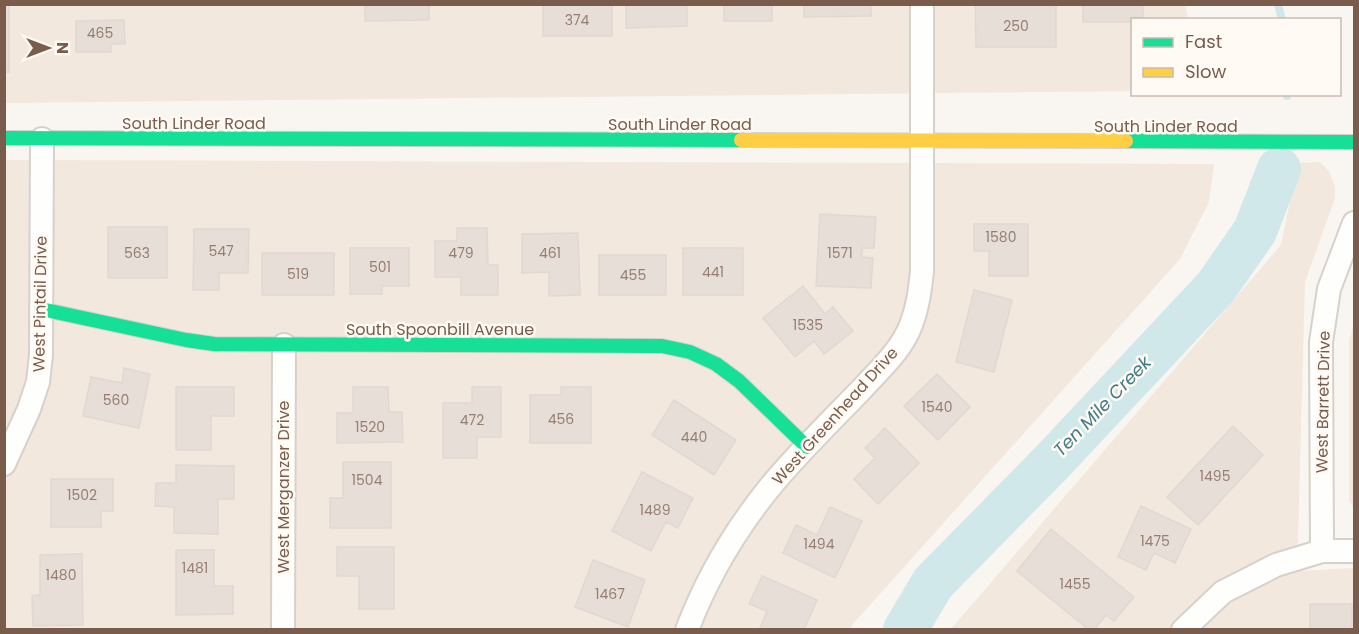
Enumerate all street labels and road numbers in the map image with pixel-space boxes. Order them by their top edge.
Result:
street label: South Linder Road [122,112,266,135]
street label: South Linder Road [608,113,752,136]
street label: South Linder Road [1094,115,1238,138]
street label: West Pintail Drive [27,236,53,372]
street label: South Spoonbill Avenue [346,318,534,341]
street label: West Barrett Drive [1310,330,1336,473]
street label: West Greenhead Drive [767,342,903,490]
street label: West Merganzer Drive [272,400,295,574]

